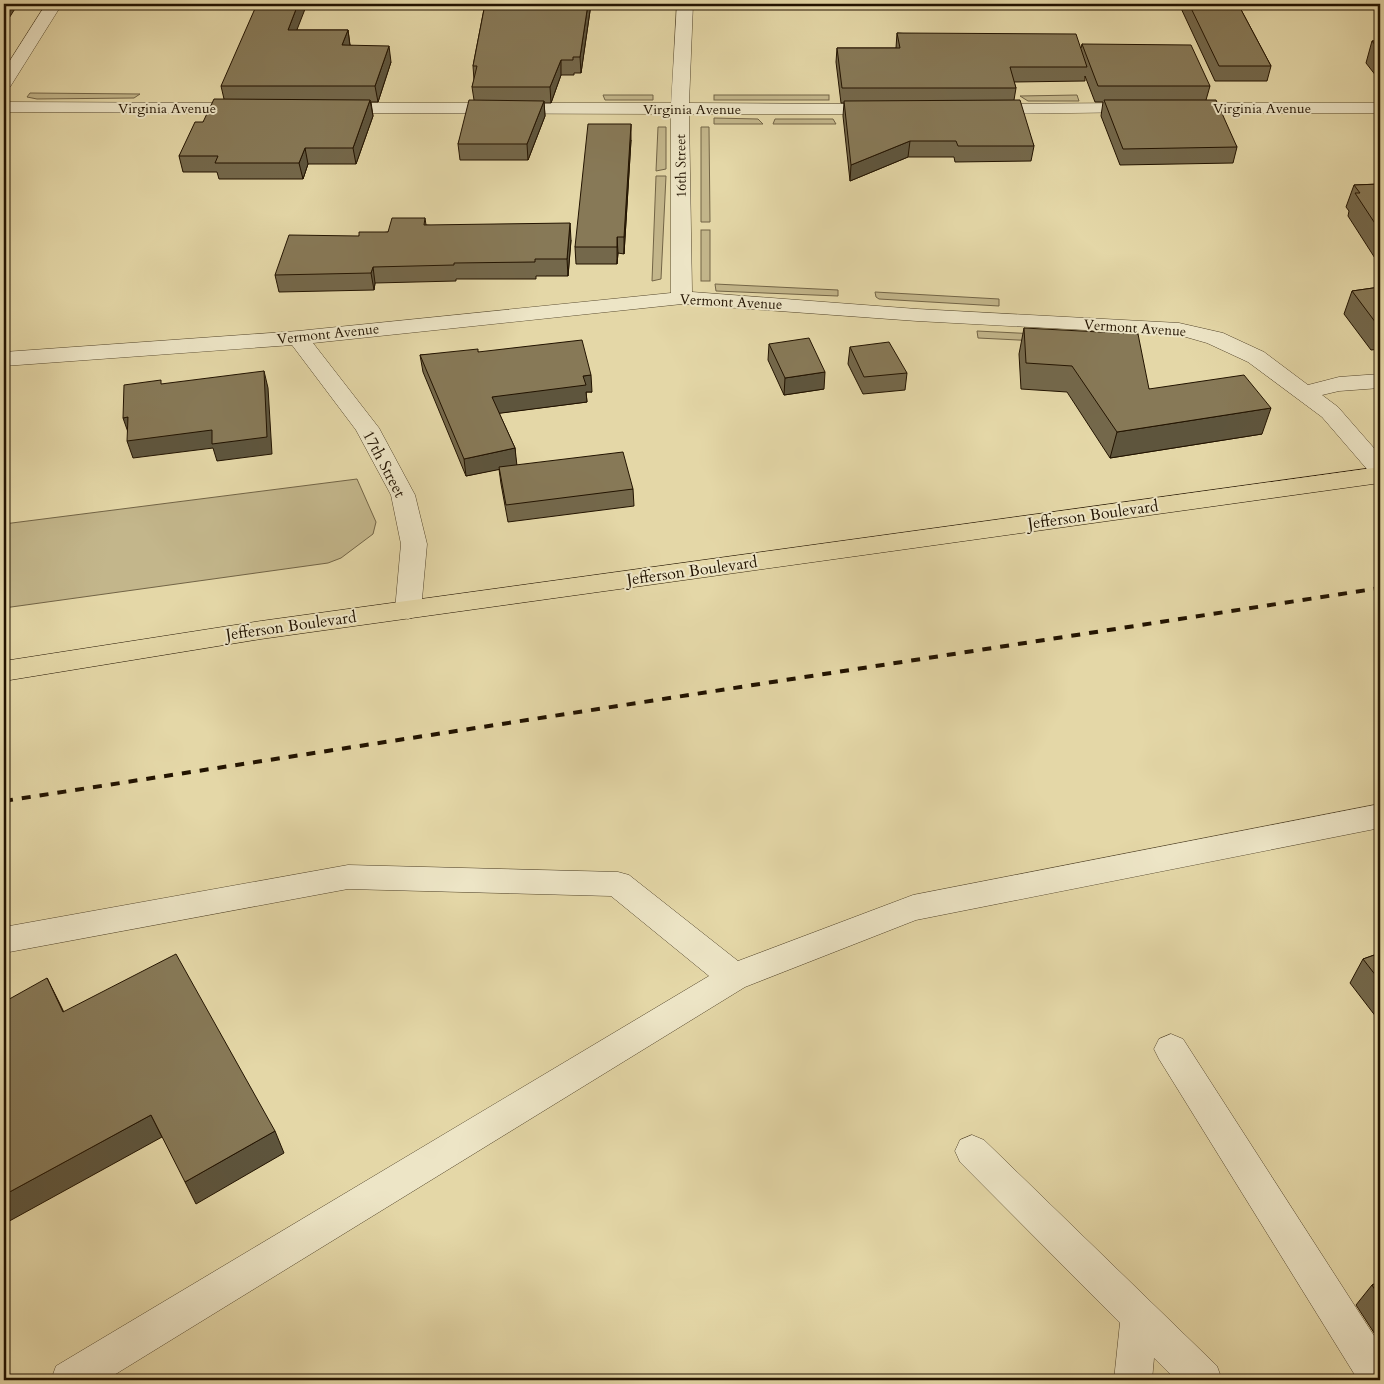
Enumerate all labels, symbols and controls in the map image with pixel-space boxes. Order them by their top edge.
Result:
street label: Virginia Avenue [118,99,216,118]
street label: Virginia Avenue [1213,99,1311,118]
street label: Virginia Avenue [643,100,741,119]
street label: 16th Street [671,133,691,198]
street label: Vermont Avenue [679,290,783,314]
street label: Vermont Avenue [1083,315,1187,341]
street label: Vermont Avenue [276,319,380,349]
street label: 17th Street [357,427,411,501]
street label: Jefferson Boulevard [1024,495,1160,535]
street label: Jefferson Boulevard [623,551,759,591]
street label: Jefferson Boulevard [222,606,358,646]

